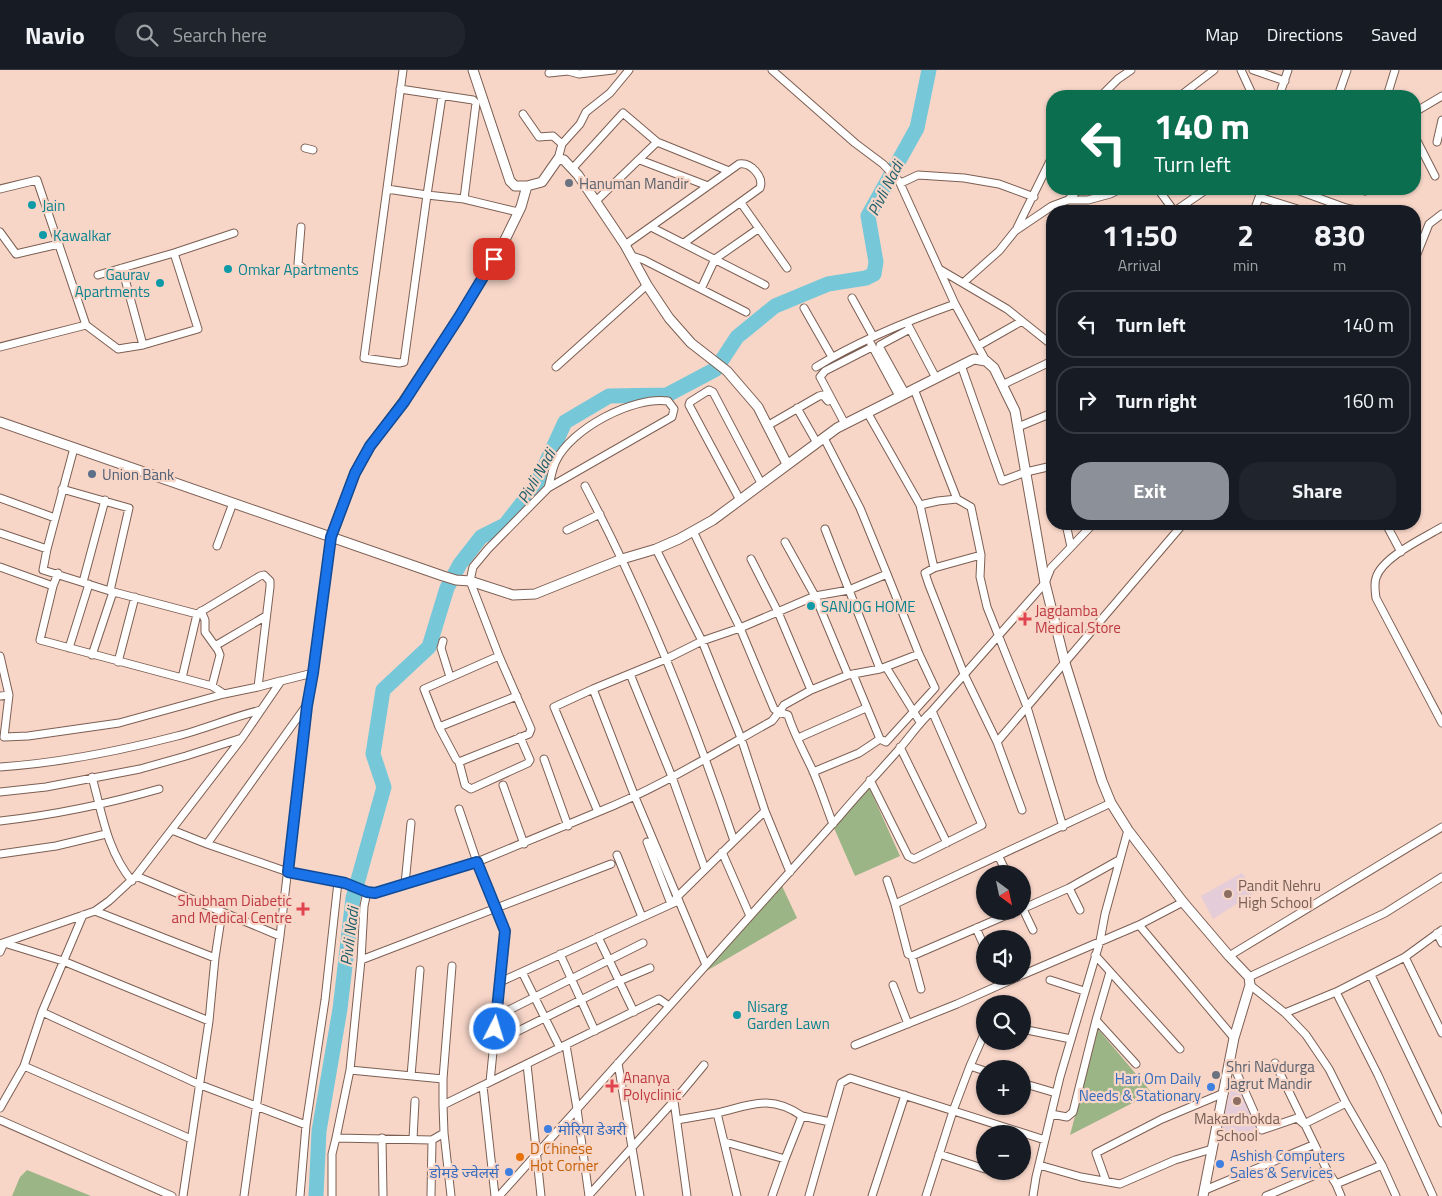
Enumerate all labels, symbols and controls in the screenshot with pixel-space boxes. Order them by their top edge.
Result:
search box [115,12,465,57]
text: Navio [25,17,85,53]
text: Search here [173,20,267,49]
icon: search [133,21,161,49]
text: Map [1205,21,1239,48]
text: Directions [1267,21,1343,48]
text: Saved [1371,21,1417,48]
text: 140 m [1154,99,1250,153]
icon: left [1071,110,1136,175]
text: Turn left [1154,147,1231,181]
water label: Pivli Nadi [861,155,910,220]
place label: Hanuman Mandir [579,172,689,195]
marker: Hanuman Mandir [563,177,575,189]
place label: Jain [42,194,65,217]
marker: Jain [26,199,38,211]
text: 11:50 [1102,212,1177,258]
text: 2 [1237,212,1254,258]
text: 830 [1315,212,1365,258]
place label: Kawalkar [53,224,111,247]
marker: Kawalkar [37,229,49,241]
pin [473,238,515,280]
icon: arrive [480,245,508,273]
text: Arrival [1118,253,1161,277]
text: min [1233,253,1258,277]
text: m [1333,253,1346,277]
place label: Omkar Apartments [238,258,359,281]
place label: Gaurav Apartments [75,263,150,303]
marker: Omkar Apartments [222,263,234,275]
marker: Gaurav Apartments [154,277,166,289]
icon: left [1073,310,1101,338]
text: Turn left [1116,310,1186,339]
text: 140 m [1342,310,1394,339]
icon: right [1073,386,1101,414]
text: Turn right [1116,386,1197,415]
text: 160 m [1342,386,1394,415]
water label: Pivli Nadi [511,443,562,508]
button: Exit [1071,462,1229,520]
button: Share [1239,462,1396,520]
place label: Union Bank [102,463,174,486]
marker: Union Bank [86,468,98,480]
place label: SANJOG HOME [821,595,916,618]
place label: Jagdamba Medical Store [1035,599,1121,639]
marker: SANJOG HOME [805,600,817,612]
marker: Jagdamba Medical Store [1019,613,1031,625]
north arrow [976,865,1031,920]
map controls [976,865,1031,1180]
place label: Pandit Nehru High School [1238,874,1321,914]
marker: Pandit Nehru High School [1222,888,1234,900]
place label: Shubham Diabetic and Medical Centre [172,889,292,929]
marker: Shubham Diabetic and Medical Centre [296,902,310,916]
water label: Pivli Nadi [334,904,365,967]
button: sound [976,930,1031,985]
place label: Nisarg Garden Lawn [747,995,830,1035]
button: search [976,995,1031,1050]
position arrow [468,1002,520,1054]
marker: Nisarg Garden Lawn [731,1009,743,1021]
place label: Shri Navdurga Jagrut Mandir [1226,1055,1315,1095]
button: + [976,1060,1031,1115]
place label: Ananya Polyclinic [623,1066,682,1106]
place label: Hari Om Daily Needs & Stationary [1079,1067,1201,1107]
marker: Shri Navdurga Jagrut Mandir [1210,1069,1222,1081]
marker: Ananya Polyclinic [605,1079,619,1093]
marker: Hari Om Daily Needs & Stationary [1205,1081,1217,1093]
marker: Makardhokda School [1231,1095,1243,1107]
place label: Makardhokda School [1194,1107,1281,1147]
place label: मोरिया डेअरी [558,1118,627,1141]
marker: मोरिया डेअरी [542,1123,554,1135]
button: − [976,1125,1031,1180]
place label: D Chinese Hot Corner [530,1137,598,1177]
place label: Ashish Computers Sales & Services [1230,1144,1345,1184]
marker: D Chinese Hot Corner [514,1151,526,1163]
marker: Ashish Computers Sales & Services [1214,1158,1226,1170]
place label: डोमडे ज्वेलर्स [429,1161,500,1184]
marker: डोमडे ज्वेलर्स [503,1166,515,1178]

